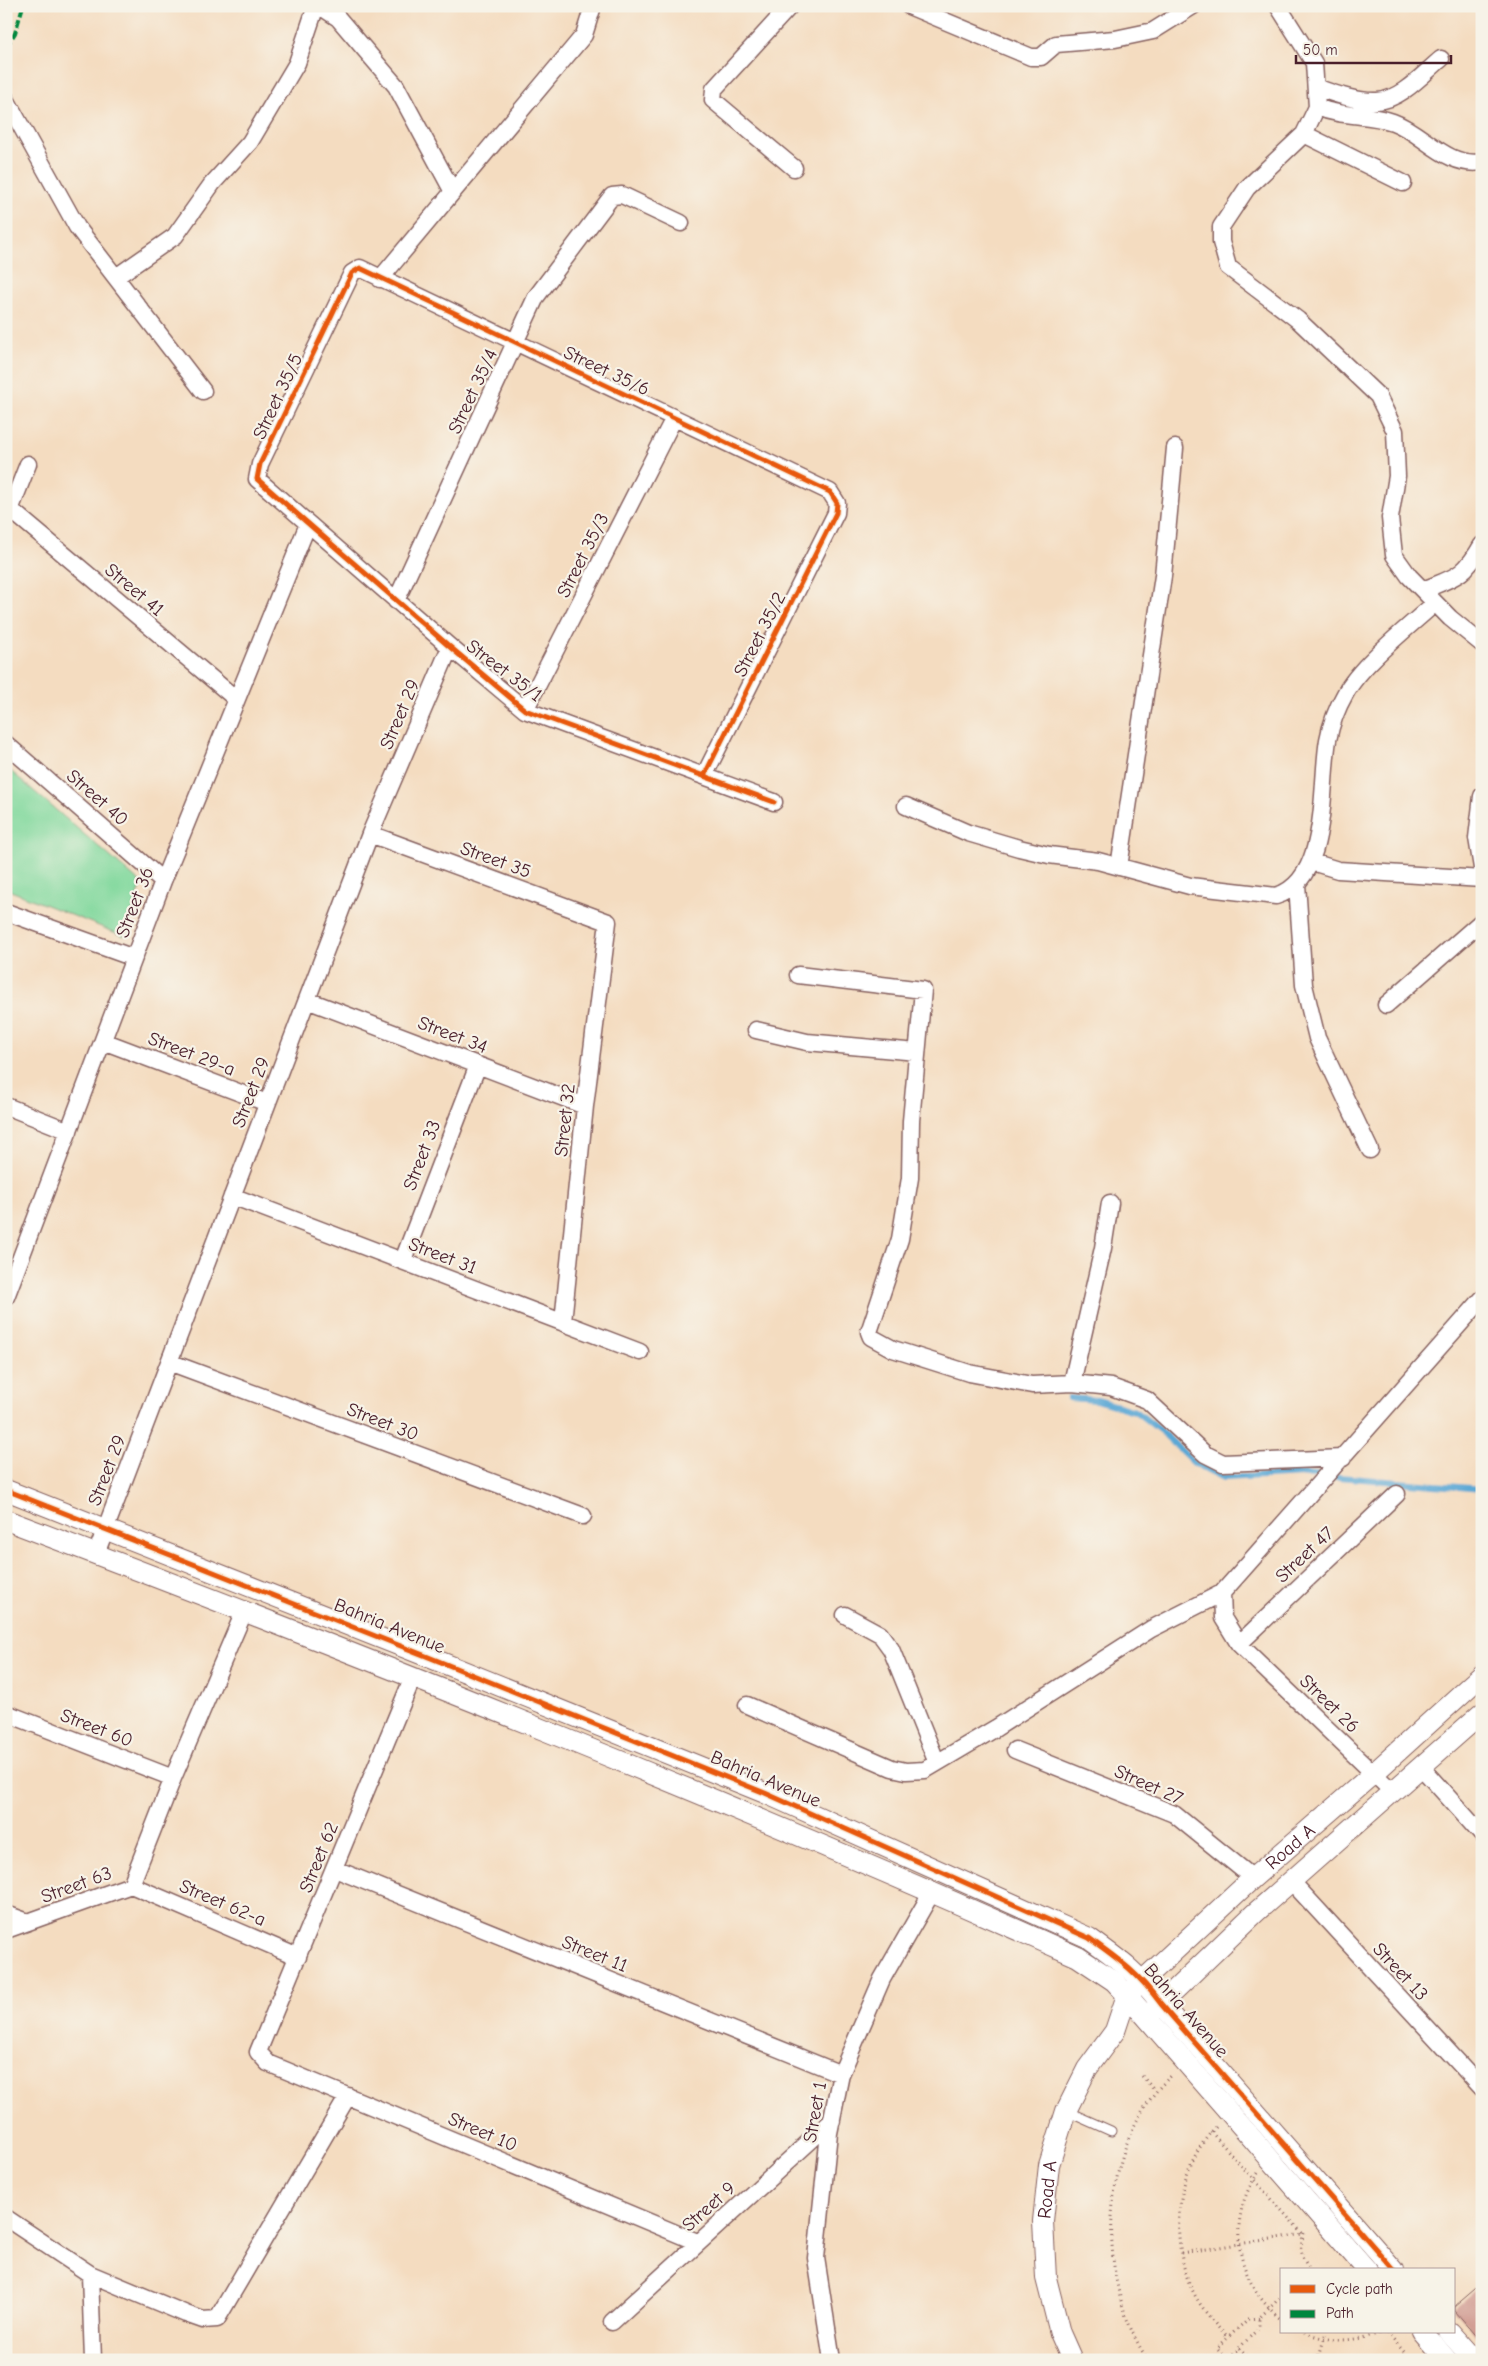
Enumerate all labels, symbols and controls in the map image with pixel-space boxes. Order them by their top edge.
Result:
scale bar [1296,32,1450,64]
text: 50 m [1303,41,1338,59]
street label: Street 35/6 [560,341,653,400]
street label: Street 35/4 [444,345,502,437]
street label: Street 35/5 [248,350,307,443]
street label: Street 35/3 [552,510,614,601]
street label: Street 41 [100,559,168,621]
street label: Street 35/2 [729,588,791,680]
street label: Street 35/1 [462,635,547,707]
street label: Street 29 [375,676,424,753]
street label: Street 40 [62,765,133,831]
street label: Street 35 [457,837,534,883]
street label: Street 36 [111,864,158,941]
street label: Street 34 [415,1012,491,1058]
street label: Street 29-a [145,1027,238,1081]
street label: Street 29 [227,1054,274,1131]
street label: Street 32 [550,1082,580,1158]
street label: Street 33 [399,1117,445,1193]
street label: Street 31 [406,1233,480,1279]
street label: Street 30 [344,1398,422,1446]
street label: Street 29 [83,1432,130,1509]
street label: Street 47 [1271,1522,1339,1587]
street label: Bahria Avenue [331,1594,448,1658]
street label: Street 26 [1295,1670,1364,1737]
street label: Street 60 [57,1704,136,1752]
street label: Bahria Avenue [707,1746,824,1812]
street label: Street 27 [1111,1760,1186,1810]
street label: Street 62 [295,1819,343,1896]
street label: Road A [1261,1819,1320,1874]
street label: Street 63 [38,1862,115,1908]
street label: Street 62-a [176,1875,269,1931]
street label: Street 11 [559,1931,631,1977]
street label: Street 13 [1368,1938,1433,2005]
street label: Bahria Avenue [1139,1959,1233,2062]
street label: Street 1 [799,2080,831,2144]
street label: Street 10 [445,2108,521,2156]
street label: Road A [1033,2159,1061,2220]
street label: Street 9 [678,2177,740,2236]
legend [1280,2268,1456,2334]
text: Cycle path [1326,2280,1393,2298]
text: Path [1326,2304,1354,2322]

